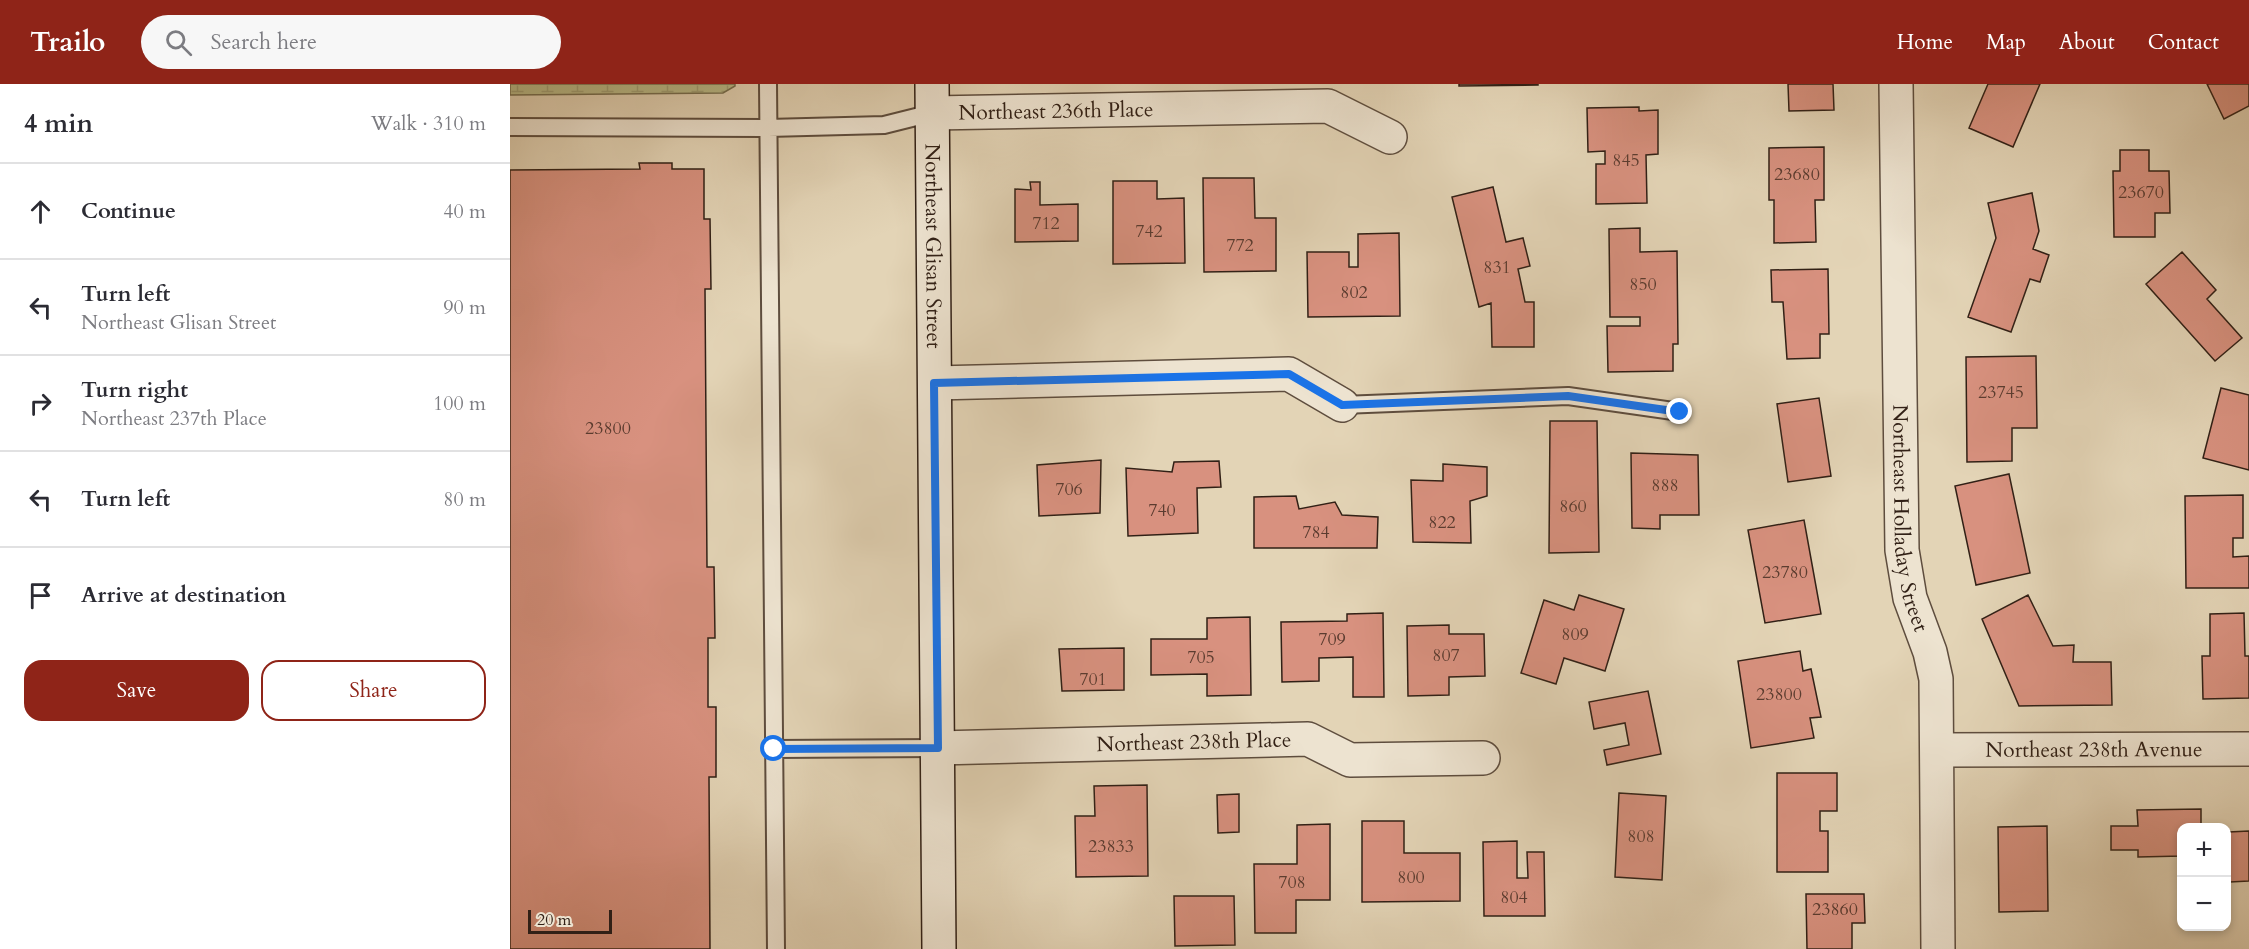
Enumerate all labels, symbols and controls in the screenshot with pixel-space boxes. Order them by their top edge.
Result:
search box [141,15,561,69]
text: Trailo [30,23,105,61]
icon: search [162,26,195,59]
text: Search here [210,27,317,57]
text: Home [1897,28,1953,57]
text: Map [1986,28,2026,57]
text: About [2059,28,2115,57]
text: Contact [2148,28,2219,57]
street label: Northeast 236th Place [958,95,1154,128]
text: 4 min [24,106,93,141]
text: Walk · 310 m [371,110,486,137]
street label: Northeast Glisan Street [917,143,948,349]
house number: 845 [1612,148,1640,173]
house number: 23680 [1774,162,1820,187]
house number: 23670 [2118,180,2164,205]
icon: ahead [24,195,57,228]
text: Continue [81,196,176,226]
text: 40 m [443,198,486,225]
house number: 712 [1032,211,1060,236]
house number: 742 [1135,219,1163,244]
house number: 772 [1226,233,1254,258]
house number: 831 [1483,255,1511,280]
house number: 850 [1629,272,1657,297]
text: Turn left [81,279,170,309]
house number: 802 [1340,280,1368,305]
icon: left [24,291,57,324]
text: 90 m [443,294,486,321]
text: Northeast Glisan Street [81,309,276,336]
text: Turn right [81,375,188,405]
house number: 23745 [1978,380,2024,405]
icon: right [24,387,57,420]
text: 100 m [433,390,486,417]
route end [1666,398,1692,424]
street label: Northeast Holladay Street [1885,404,1935,636]
text: Northeast 237th Place [81,405,267,432]
house number: 23800 [585,416,631,441]
house number: 888 [1651,473,1679,498]
house number: 706 [1055,477,1083,502]
icon: left [24,483,57,516]
text: Turn left [81,484,170,514]
text: 80 m [443,486,486,513]
house number: 860 [1559,494,1587,519]
house number: 740 [1148,498,1176,523]
house number: 822 [1428,510,1456,535]
house number: 784 [1302,520,1330,545]
house number: 23780 [1762,560,1808,585]
icon: arrive [24,579,57,612]
text: Arrive at destination [81,580,286,610]
house number: 809 [1561,622,1589,647]
house number: 709 [1318,627,1346,652]
house number: 807 [1432,643,1460,668]
house number: 705 [1187,645,1215,670]
button: Save [24,660,249,721]
button: Share [261,660,486,721]
house number: 701 [1079,667,1107,692]
house number: 23800 [1756,682,1802,707]
street label: Northeast 238th Place [1096,725,1292,759]
route start [760,735,786,761]
street label: Northeast 238th Avenue [1985,735,2203,765]
map controls [2177,823,2231,931]
button: + [2177,823,2231,877]
house number: 808 [1627,824,1655,849]
house number: 23833 [1088,834,1134,859]
house number: 800 [1397,865,1425,890]
house number: 708 [1278,870,1306,895]
button: − [2177,877,2231,931]
house number: 804 [1500,885,1528,910]
house number: 23860 [1812,897,1858,922]
scale bar [528,907,612,934]
text: 20 m [537,909,571,931]

